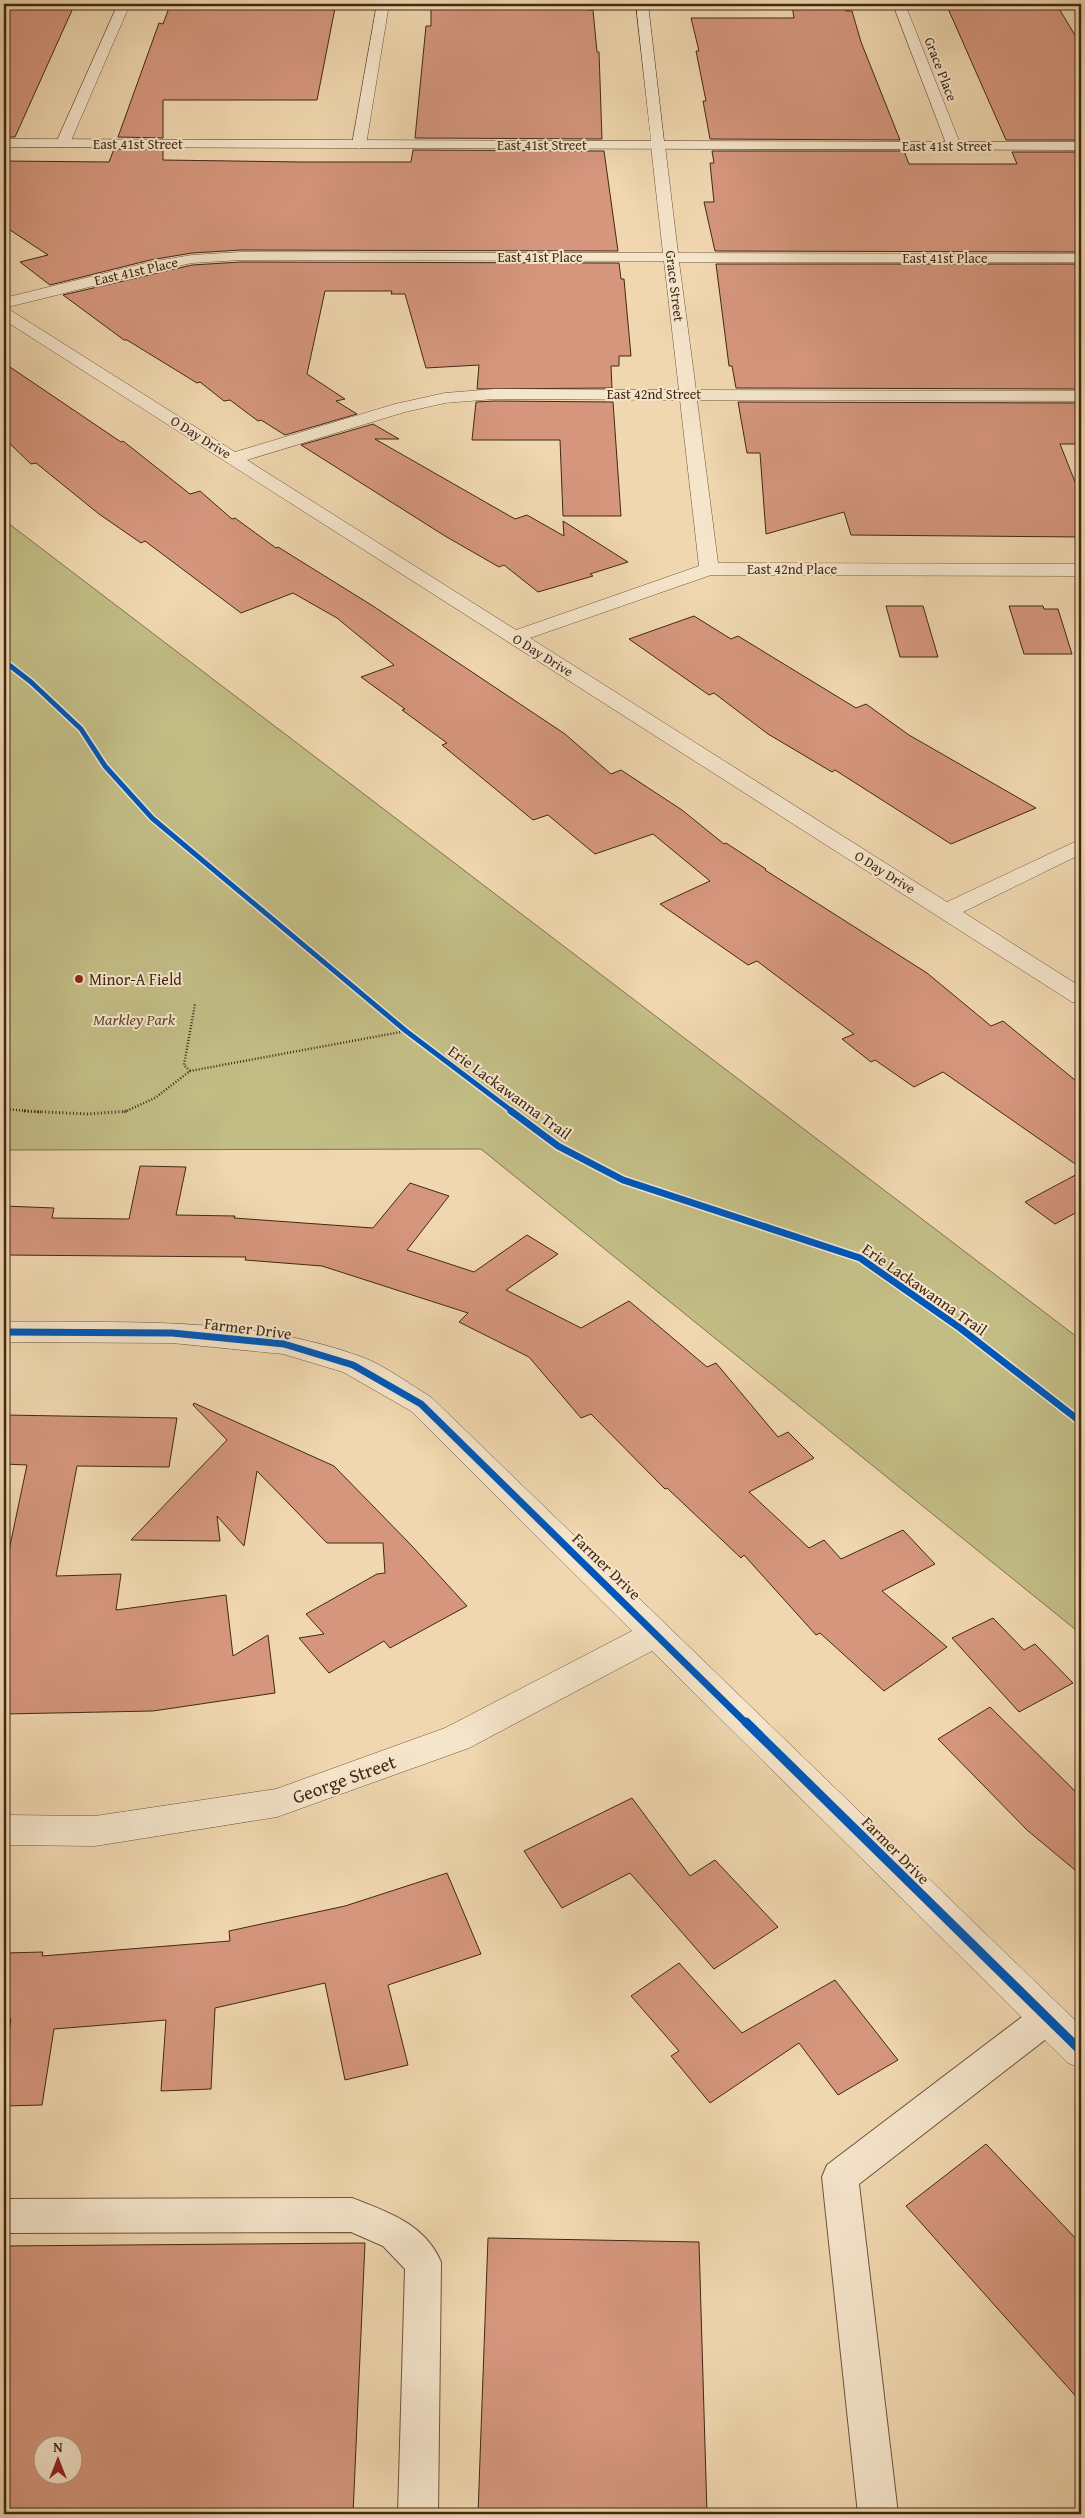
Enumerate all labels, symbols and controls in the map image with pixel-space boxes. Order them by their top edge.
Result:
street label: Grace Place [920,34,963,104]
street label: East 41st Street [93,134,183,154]
street label: East 41st Street [497,135,587,155]
street label: East 41st Street [902,136,992,156]
street label: East 41st Place [497,247,583,267]
street label: East 41st Place [902,248,988,268]
street label: Grace Street [661,249,689,323]
street label: East 41st Place [92,252,180,290]
street label: East 42nd Street [607,384,701,404]
street label: O Day Drive [167,410,236,464]
street label: East 42nd Place [747,559,837,579]
street label: O Day Drive [509,628,578,682]
street label: O Day Drive [851,845,920,899]
place label: Minor-A Field [89,967,182,991]
marker: Minor-A Field [73,973,85,985]
park label: Markley Park [93,1007,176,1031]
street label: Erie Lackawanna Trail [443,1039,577,1145]
street label: Erie Lackawanna Trail [858,1237,993,1341]
street label: Farmer Drive [203,1311,293,1345]
street label: Farmer Drive [567,1527,647,1605]
street label: George Street [288,1747,400,1811]
street label: Farmer Drive [856,1810,936,1890]
north arrow [32,2436,82,2486]
text: N [53,2437,63,2457]

